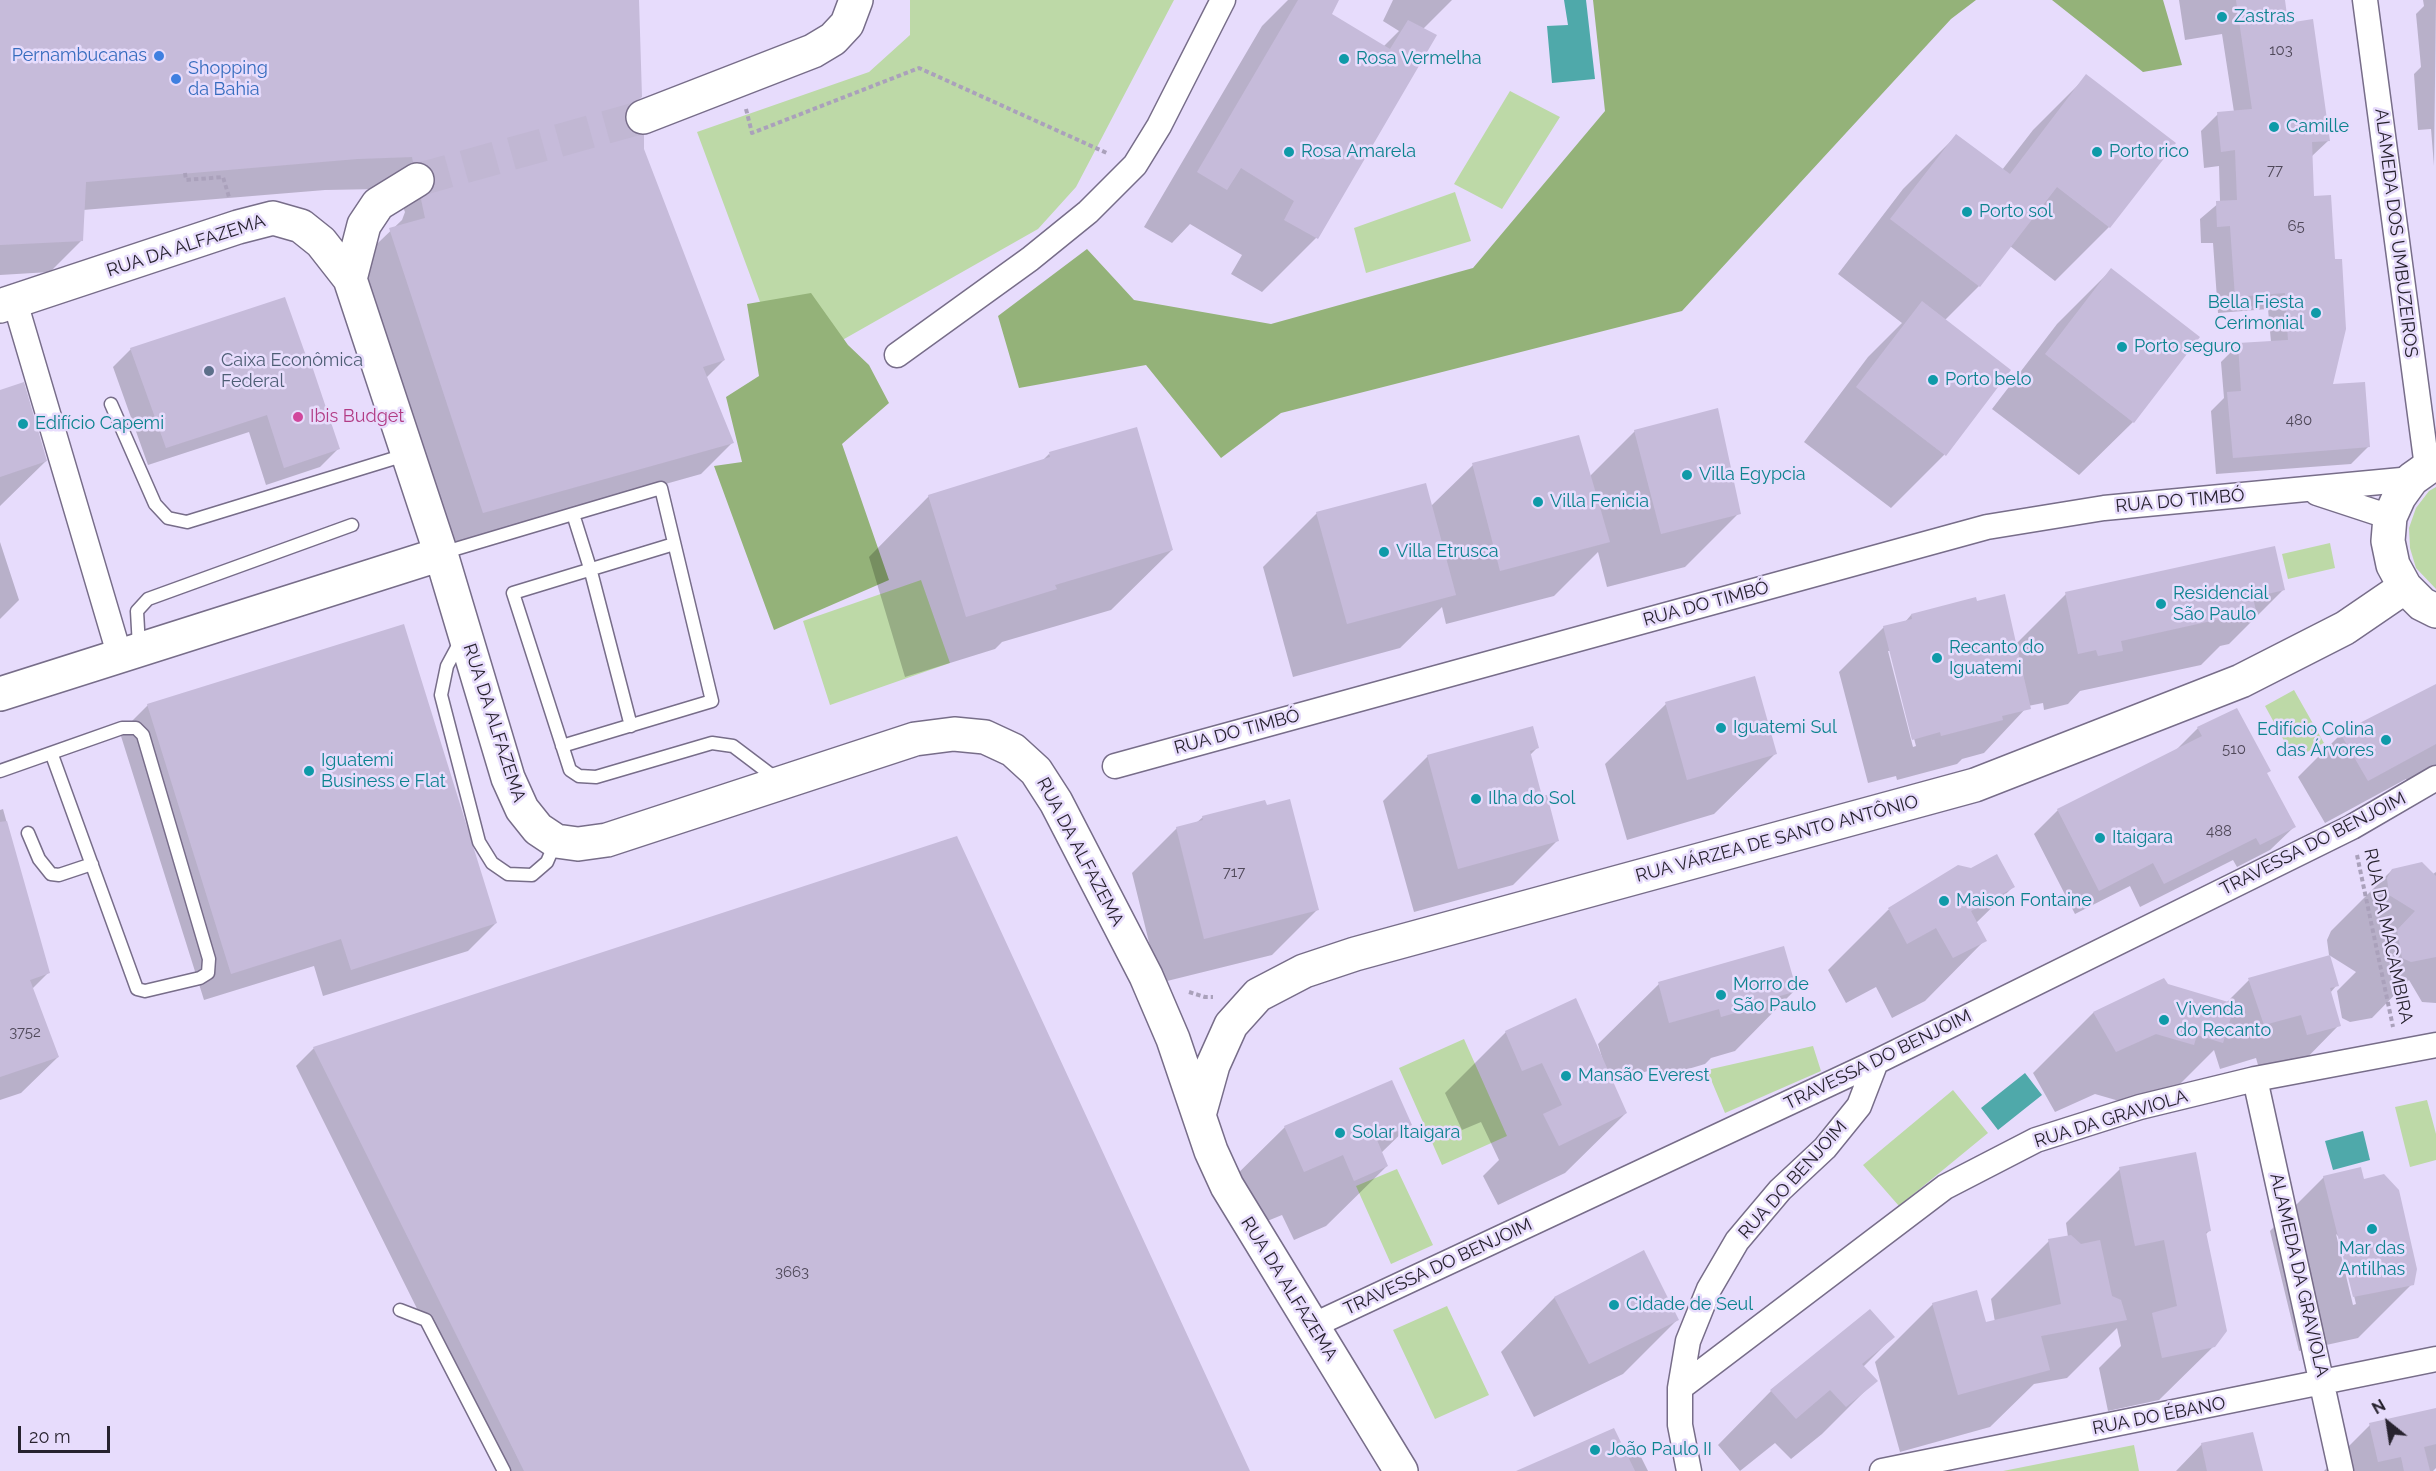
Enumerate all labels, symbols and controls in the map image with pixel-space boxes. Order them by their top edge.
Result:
place label: Zastras [2234,6,2295,28]
marker: Zastras [2215,10,2229,24]
house number: 103 [2269,41,2293,59]
place label: Pernambucanas [12,45,147,67]
place label: Rosa Vermelha [1356,48,1481,70]
marker: Pernambucanas [152,49,166,63]
marker: Rosa Vermelha [1337,52,1351,66]
place label: Shopping da Bahia [188,58,268,100]
marker: Shopping da Bahia [169,72,183,86]
street label: ALAMEDA DOS UMBUZEIROS [2370,107,2422,359]
place label: Camille [2286,116,2349,138]
marker: Camille [2267,120,2281,134]
place label: Rosa Amarela [1301,141,1416,163]
place label: Porto rico [2109,141,2189,163]
marker: Rosa Amarela [1282,145,1296,159]
marker: Porto rico [2090,145,2104,159]
house number: 77 [2267,161,2283,179]
place label: Porto sol [1979,201,2053,223]
marker: Porto sol [1960,205,1974,219]
street label: RUA DA ALFAZEMA [104,210,268,282]
house number: 65 [2287,217,2305,235]
place label: Bella Fiesta Cerimonial [2208,292,2304,334]
marker: Bella Fiesta Cerimonial [2309,306,2323,320]
place label: Porto seguro [2134,336,2241,358]
marker: Porto seguro [2115,340,2129,354]
place label: Caixa Econômica Federal [221,350,363,392]
marker: Caixa Econômica Federal [202,364,216,378]
place label: Porto belo [1945,369,2031,391]
marker: Porto belo [1926,373,1940,387]
place label: Ibis Budget [310,406,404,428]
marker: Ibis Budget [291,410,305,424]
house number: 480 [2286,411,2312,429]
place label: Edifício Capemi [35,413,164,435]
marker: Edifício Capemi [16,417,30,431]
place label: Villa Egypcia [1699,464,1806,486]
marker: Villa Egypcia [1680,468,1694,482]
street label: RUA DO TIMBÓ [2115,485,2245,517]
place label: Villa Fenicia [1550,491,1649,513]
marker: Villa Fenicia [1531,495,1545,509]
place label: Villa Etrusca [1396,541,1499,563]
marker: Villa Etrusca [1377,545,1391,559]
street label: RUA DO TIMBÓ [1641,577,1771,631]
place label: Residencial São Paulo [2173,583,2268,626]
marker: Residencial São Paulo [2154,597,2168,611]
place label: Recanto do Iguatemi [1949,637,2044,680]
street label: RUA DA ALFAZEMA [458,641,530,805]
marker: Recanto do Iguatemi [1930,651,1944,665]
street label: RUA DO TIMBÓ [1172,705,1302,759]
place label: Iguatemi Sul [1733,717,1837,739]
place label: Edifício Colina das Árvores [2257,719,2374,762]
marker: Iguatemi Sul [1714,721,1728,735]
marker: Edifício Colina das Árvores [2379,733,2393,747]
house number: 510 [2222,740,2246,758]
place label: Iguatemi Business e Flat [321,750,446,792]
marker: Iguatemi Business e Flat [302,764,316,778]
street label: RUA DA ALFAZEMA [1032,774,1128,930]
place label: Ilha do Sol [1488,788,1575,810]
street label: TRAVESSA DO BENJOIM [2217,788,2409,900]
street label: RUA VÁRZEA DE SANTO ANTÔNIO [1633,791,1921,887]
marker: Ilha do Sol [1469,792,1483,806]
house number: 488 [2206,822,2232,840]
place label: Itaigara [2112,827,2173,849]
marker: Itaigara [2093,831,2107,845]
street label: RUA DA MACAMBIRA [2359,846,2417,1026]
house number: 717 [1223,863,1245,881]
place label: Maison Fontaine [1956,890,2092,912]
marker: Maison Fontaine [1937,894,1951,908]
place label: Morro de São Paulo [1733,974,1816,1016]
marker: Morro de São Paulo [1714,988,1728,1002]
place label: Vivenda do Recanto [2176,999,2271,1042]
street label: TRAVESSA DO BENJOIM [1781,1005,1975,1115]
marker: Vivenda do Recanto [2157,1013,2171,1027]
house number: 3752 [9,1023,41,1041]
place label: Mansão Everest [1578,1065,1710,1087]
marker: Mansão Everest [1559,1069,1573,1083]
street label: RUA DA GRAVIOLA [2032,1085,2190,1153]
street label: RUA DO BENJOIM [1734,1116,1852,1244]
place label: Solar Itaigara [1352,1122,1460,1144]
marker: Solar Itaigara [1333,1126,1347,1140]
street label: ALAMEDA DA GRAVIOLA [2265,1171,2333,1379]
street label: RUA DA ALFAZEMA [1236,1213,1342,1365]
street label: TRAVESSA DO BENJOIM [1340,1214,1536,1320]
marker: Mar das Antilhas [2365,1222,2379,1236]
place label: Mar das Antilhas [2339,1238,2405,1280]
house number: 3663 [775,1263,809,1281]
place label: Cidade de Seul [1626,1294,1753,1316]
marker: Cidade de Seul [1607,1298,1621,1312]
street label: RUA DO ÉBANO [2091,1393,2227,1439]
north arrow [2358,1393,2418,1453]
text: N [2369,1396,2389,1418]
scale bar [21,1414,112,1452]
text: 20 m [29,1426,71,1447]
place label: João Paulo II [1607,1439,1712,1461]
marker: João Paulo II [1588,1443,1602,1457]

